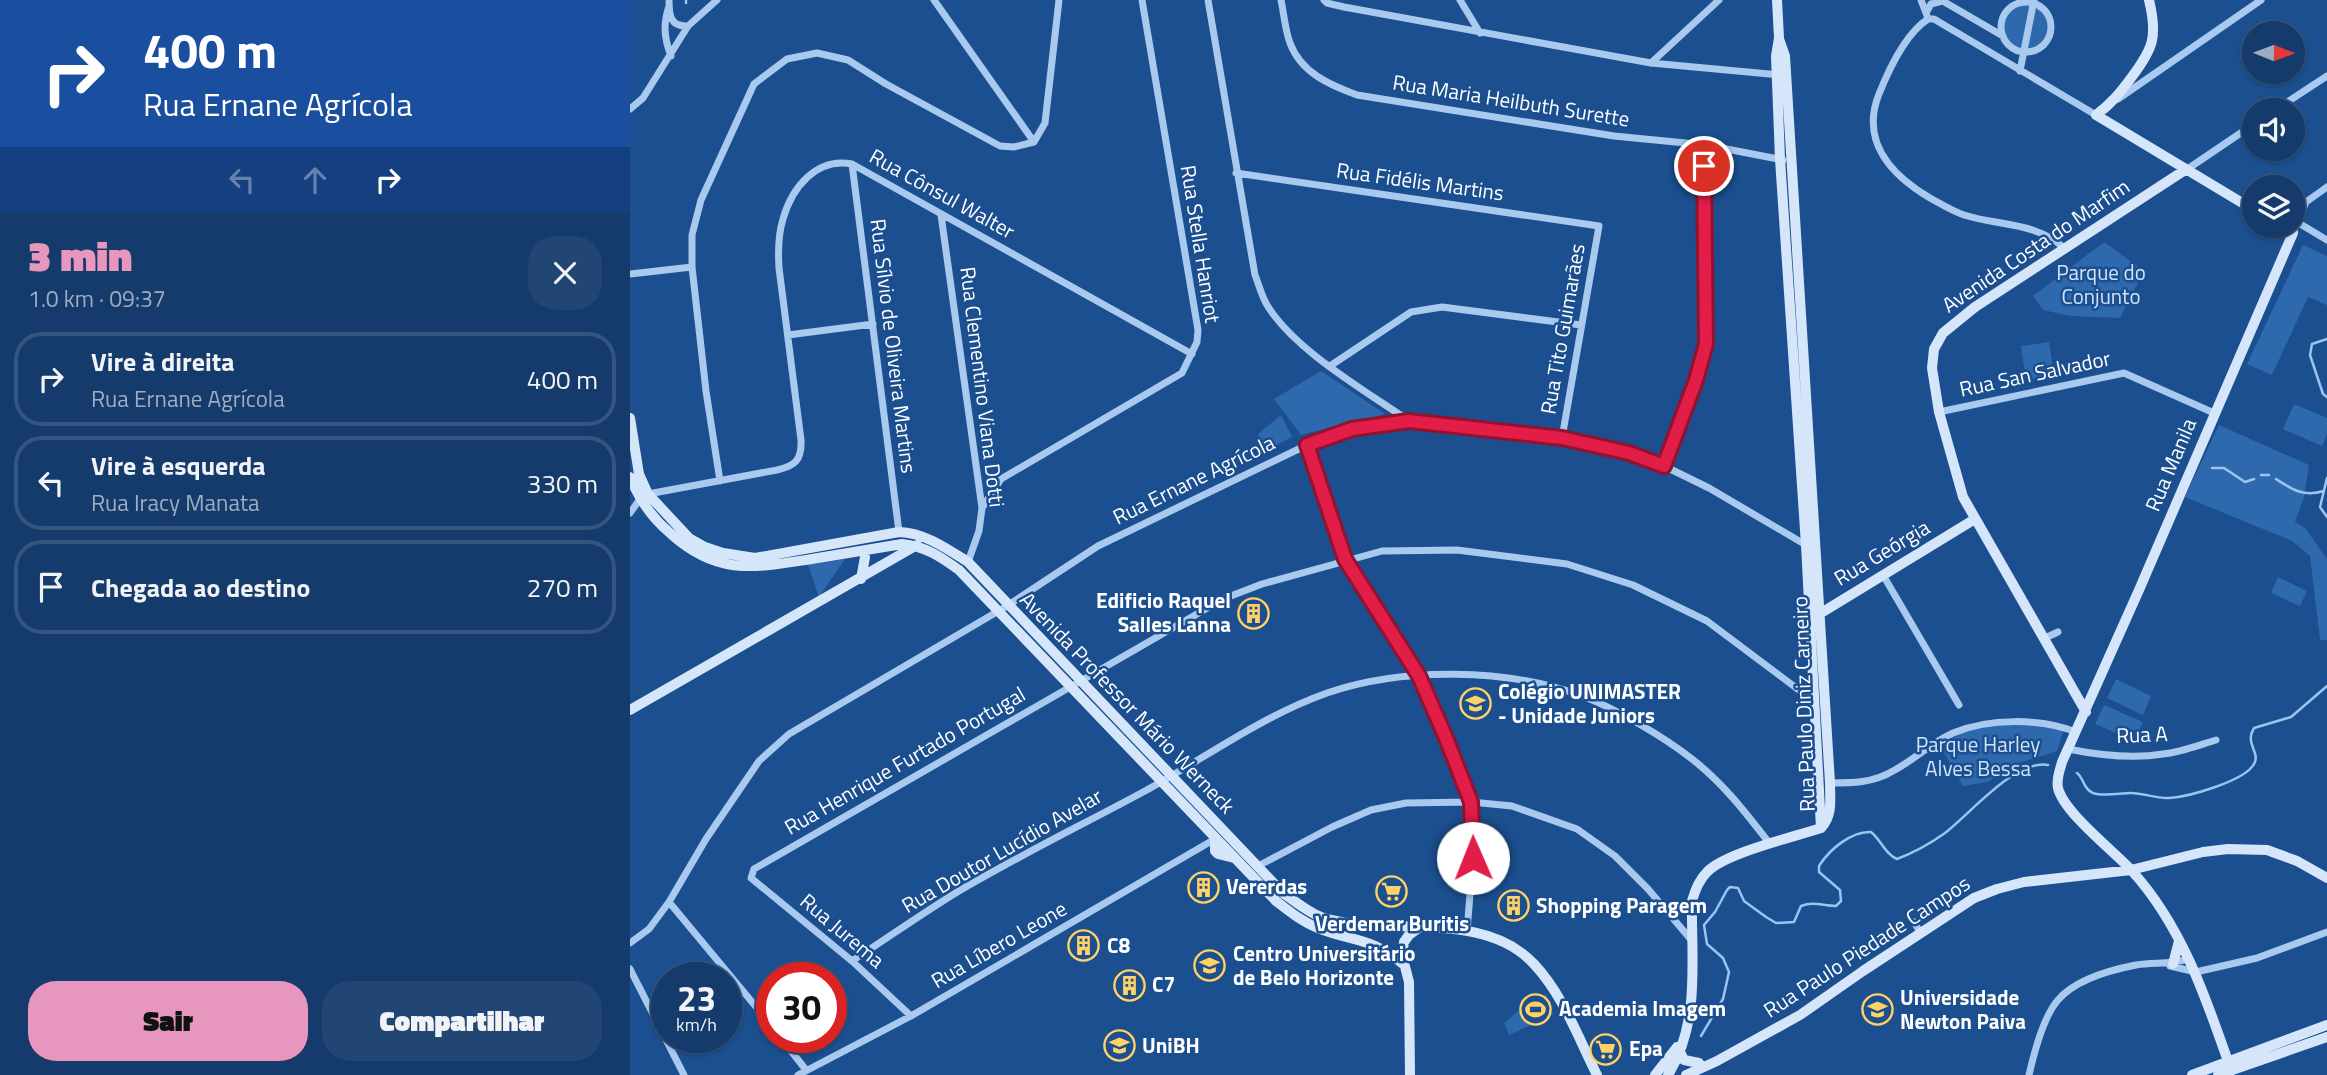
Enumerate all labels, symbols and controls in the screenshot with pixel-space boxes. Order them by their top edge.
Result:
text: 400 m [143,12,277,87]
north arrow [2242,21,2305,84]
map controls [2242,21,2305,238]
icon: right [28,28,119,119]
street label: Rua Maria Heilbuth Surette [1390,65,1632,135]
text: Rua Ernane Agrícola [143,80,412,128]
button: sound [2242,98,2305,161]
pin [1674,136,1734,196]
street label: Rua Cônsul Walter [864,140,1021,246]
icon: arrive [1685,147,1723,185]
street label: Rua Fidélis Martins [1334,153,1506,209]
icon: left [223,161,261,199]
icon: ahead [296,161,334,199]
icon: right [369,161,407,199]
street label: Rua Stella Hanriot [1173,163,1229,326]
street label: Avenida Costa do Marfim [1935,170,2136,320]
button: layers [2242,175,2305,238]
street label: Rua Sílvio de Oliveira Martins [863,217,925,475]
text: 3 min [28,223,132,287]
button: close [528,236,602,310]
street label: Rua Tito Guimarães [1531,241,1593,417]
park label: Parque do Conjunto [2056,256,2146,312]
street label: Rua Clementino Viana Dotti [952,265,1014,509]
text: 1.0 km · 09:37 [28,281,166,316]
street label: Rua San Salvador [1956,341,2113,405]
text: Vire à direita [91,342,234,381]
icon: right [32,360,70,398]
text: 400 m [527,360,598,399]
text: Rua Ernane Agrícola [91,381,285,416]
street label: Rua Manila [2136,413,2204,516]
street label: Rua Ernane Agrícola [1107,426,1280,532]
text: Vire à esquerda [91,446,266,485]
icon: left [32,464,70,502]
text: 330 m [527,464,598,503]
text: Rua Iracy Manata [91,485,260,520]
street label: Rua Geórgia [1827,511,1936,593]
icon: arrive [32,568,70,606]
text: Chegada ao destino [91,568,310,607]
text: 270 m [527,568,598,607]
street label: Avenida Professor Mário Werneck [1013,584,1243,821]
place label: Edificio Raquel Salles Lanna [1096,584,1231,640]
building icon: Edificio Raquel Salles Lanna [1237,596,1271,630]
street label: Rua Paulo Diniz Carneiro [1783,596,1823,812]
place label: Colégio UNIMASTER - Unidade Juniors [1498,675,1681,731]
street label: Rua Henrique Furtado Portugal [778,678,1031,842]
school or university icon: Colégio UNIMASTER - Unidade Juniors [1458,687,1492,721]
street label: Rua A [2116,717,2169,751]
park label: Parque Harley Alves Bessa [1916,728,2040,784]
street label: Rua Doutor Lucídio Avelar [895,780,1108,921]
position arrow [1436,821,1510,895]
street label: Rua Paulo Piedade Campos [1757,867,1976,1025]
building icon: Vererdas [1186,870,1220,904]
place label: Vererdas [1226,870,1307,902]
supermarket icon: Verdemar Buritis [1375,875,1409,909]
street label: Rua Jurema [793,885,892,976]
building icon: Shopping Paragem [1496,889,1530,923]
place label: Shopping Paragem [1536,889,1707,921]
street label: Rua Líbero Leone [925,892,1072,996]
place label: Verdemar Buritis [1315,907,1469,939]
building icon: C8 [1067,929,1101,963]
place label: C8 [1107,929,1130,961]
place label: Centro Universitário de Belo Horizonte [1233,937,1415,993]
school or university icon: Centro Universitário de Belo Horizonte [1193,949,1227,983]
speed limit sign: 30 [756,962,847,1053]
building icon: C7 [1112,968,1146,1002]
place label: C7 [1152,968,1175,1000]
text: 23 [677,971,716,1025]
button: Sair [28,981,308,1061]
button: Compartilhar [322,981,602,1061]
place label: Universidade Newton Paiva [1900,981,2026,1037]
sports icon: Academia Imagem [1519,992,1553,1026]
place label: Academia Imagem [1559,992,1726,1024]
school or university icon: Universidade Newton Paiva [1860,993,1894,1027]
text: km/h [676,1011,717,1038]
school or university icon: UniBH [1102,1029,1136,1063]
place label: UniBH [1142,1029,1200,1061]
supermarket icon: Epa [1589,1032,1623,1066]
place label: Epa [1629,1032,1663,1064]

